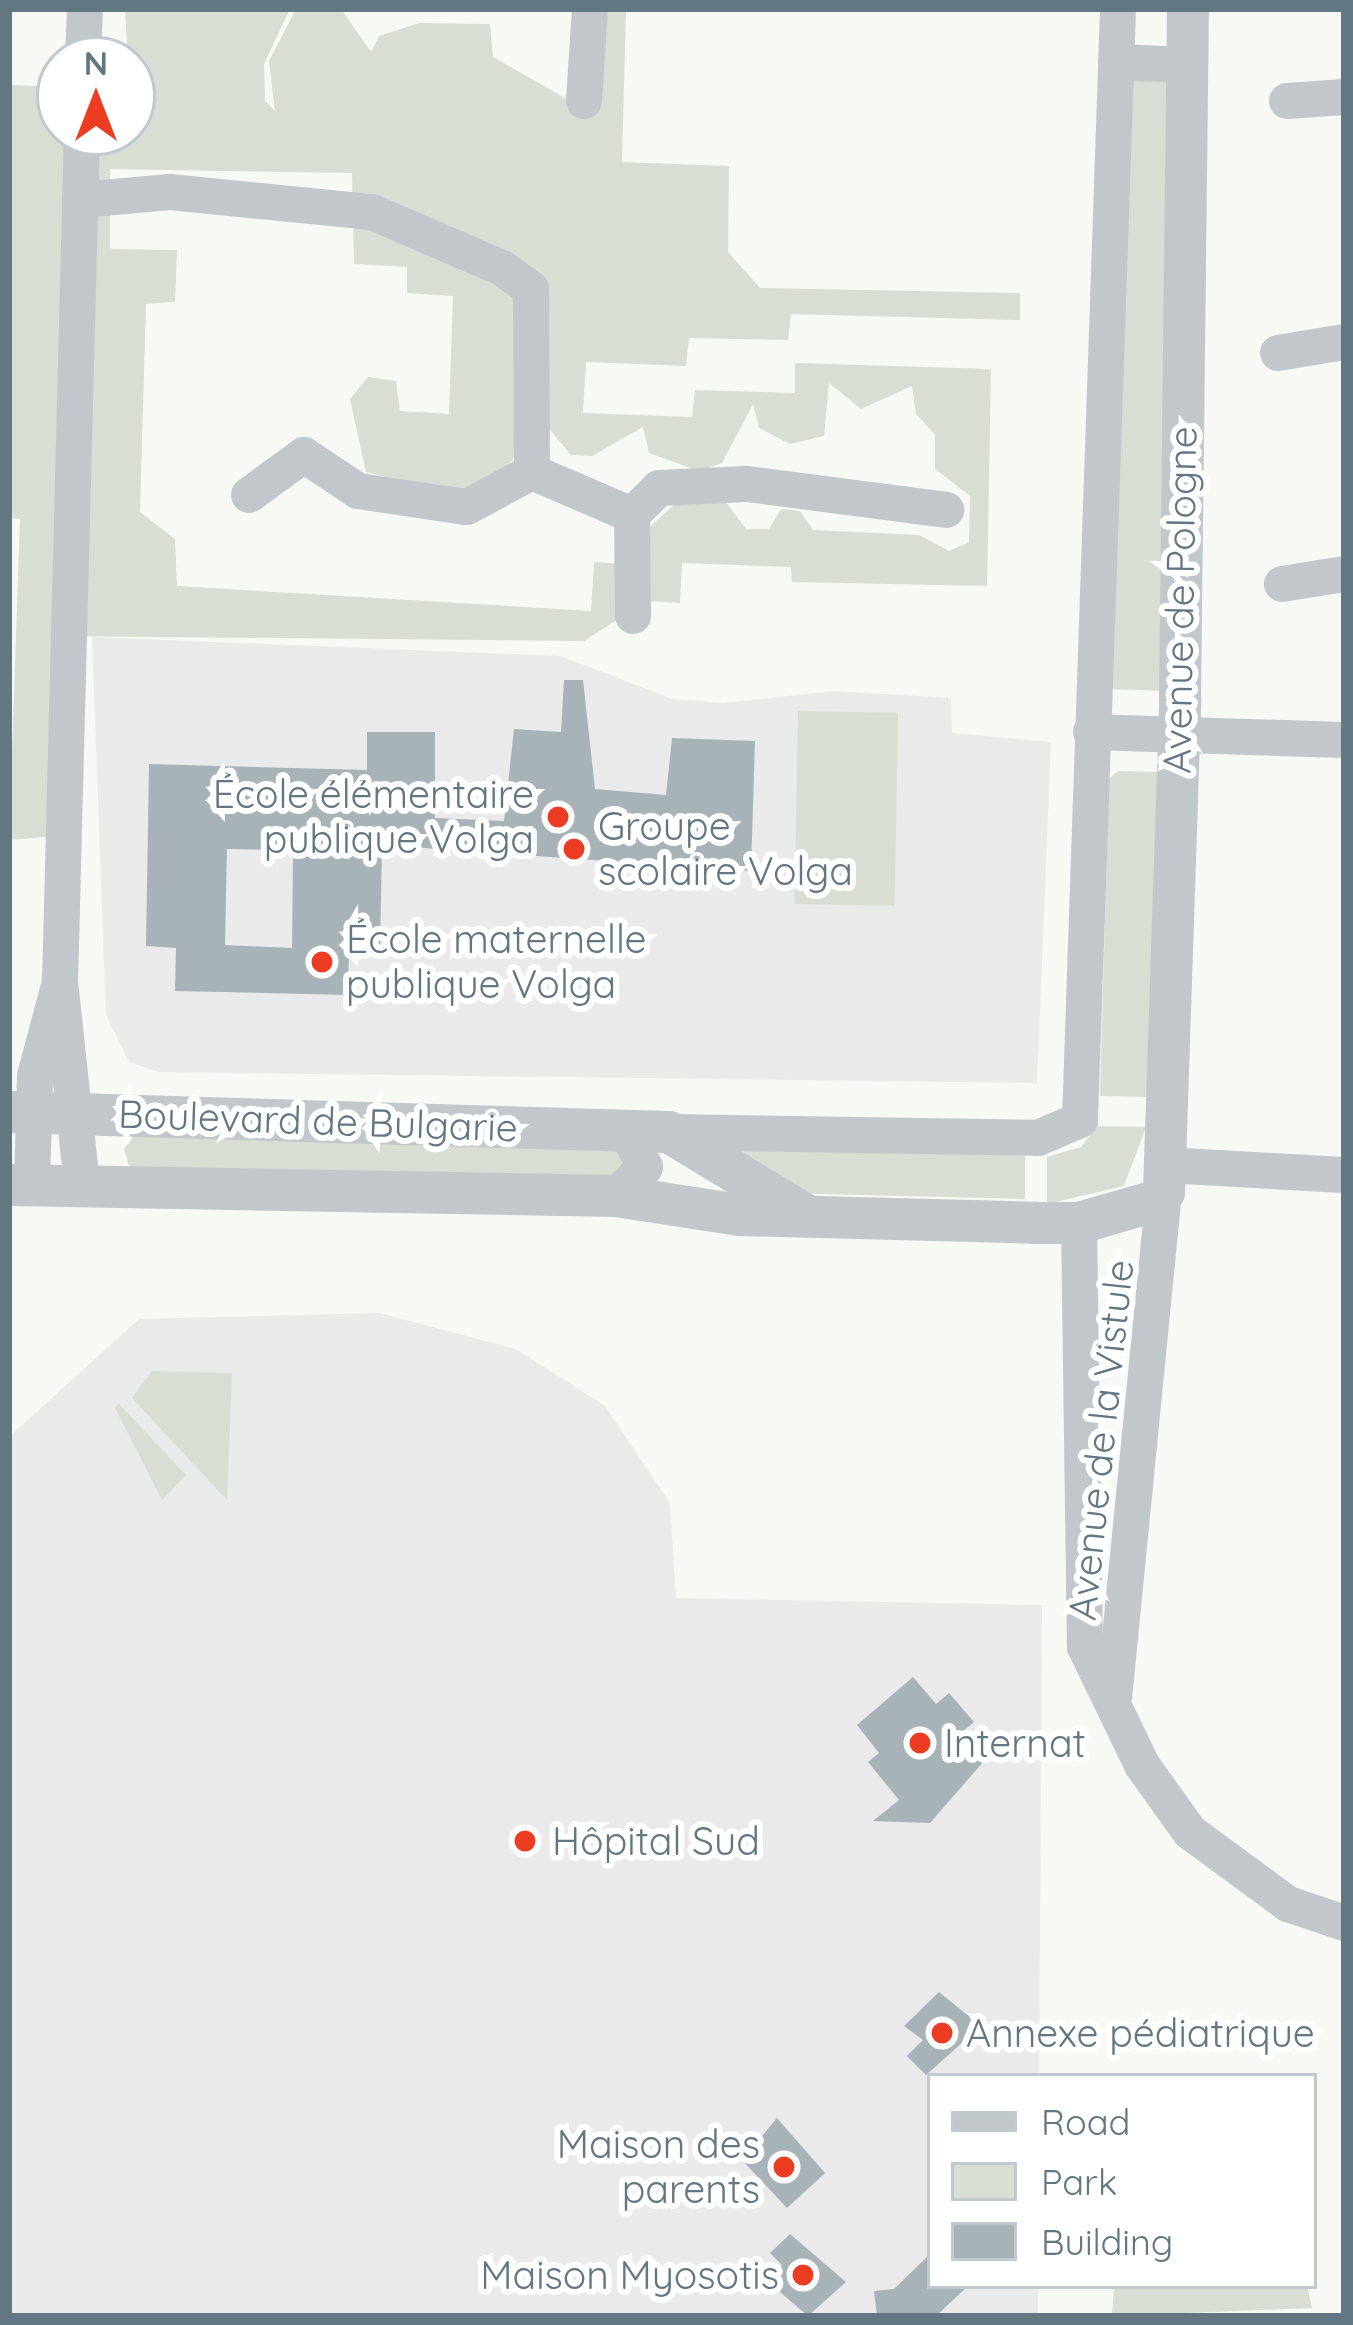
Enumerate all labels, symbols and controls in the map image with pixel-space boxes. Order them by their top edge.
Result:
north arrow [36,36,156,156]
text: N [84,42,108,83]
street label: Avenue de Pologne [1154,426,1206,774]
place label: École élémentaire publique Volga [213,772,534,863]
marker: École élémentaire publique Volga [545,804,571,830]
place label: Groupe scolaire Volga [598,804,853,895]
marker: Groupe scolaire Volga [561,836,587,862]
place label: École maternelle publique Volga [346,917,647,1008]
marker: École maternelle publique Volga [309,949,335,975]
street label: Boulevard de Bulgarie [117,1091,519,1151]
street label: Avenue de la Vistule [1059,1257,1143,1623]
place label: Internat [944,1720,1086,1766]
marker: Internat [907,1730,933,1756]
place label: Hôpital Sud [552,1818,760,1864]
marker: Hôpital Sud [509,1825,541,1857]
place label: Annexe pédiatrique [966,2010,1315,2056]
marker: Annexe pédiatrique [929,2020,955,2046]
legend [927,2073,1317,2289]
text: Road [1041,2099,1130,2144]
place label: Maison des parents [557,2122,760,2213]
marker: Maison des parents [771,2154,797,2180]
text: Park [1041,2159,1117,2204]
text: Building [1041,2219,1173,2264]
place label: Maison Myosotis [480,2252,779,2298]
marker: Maison Myosotis [790,2262,816,2288]

